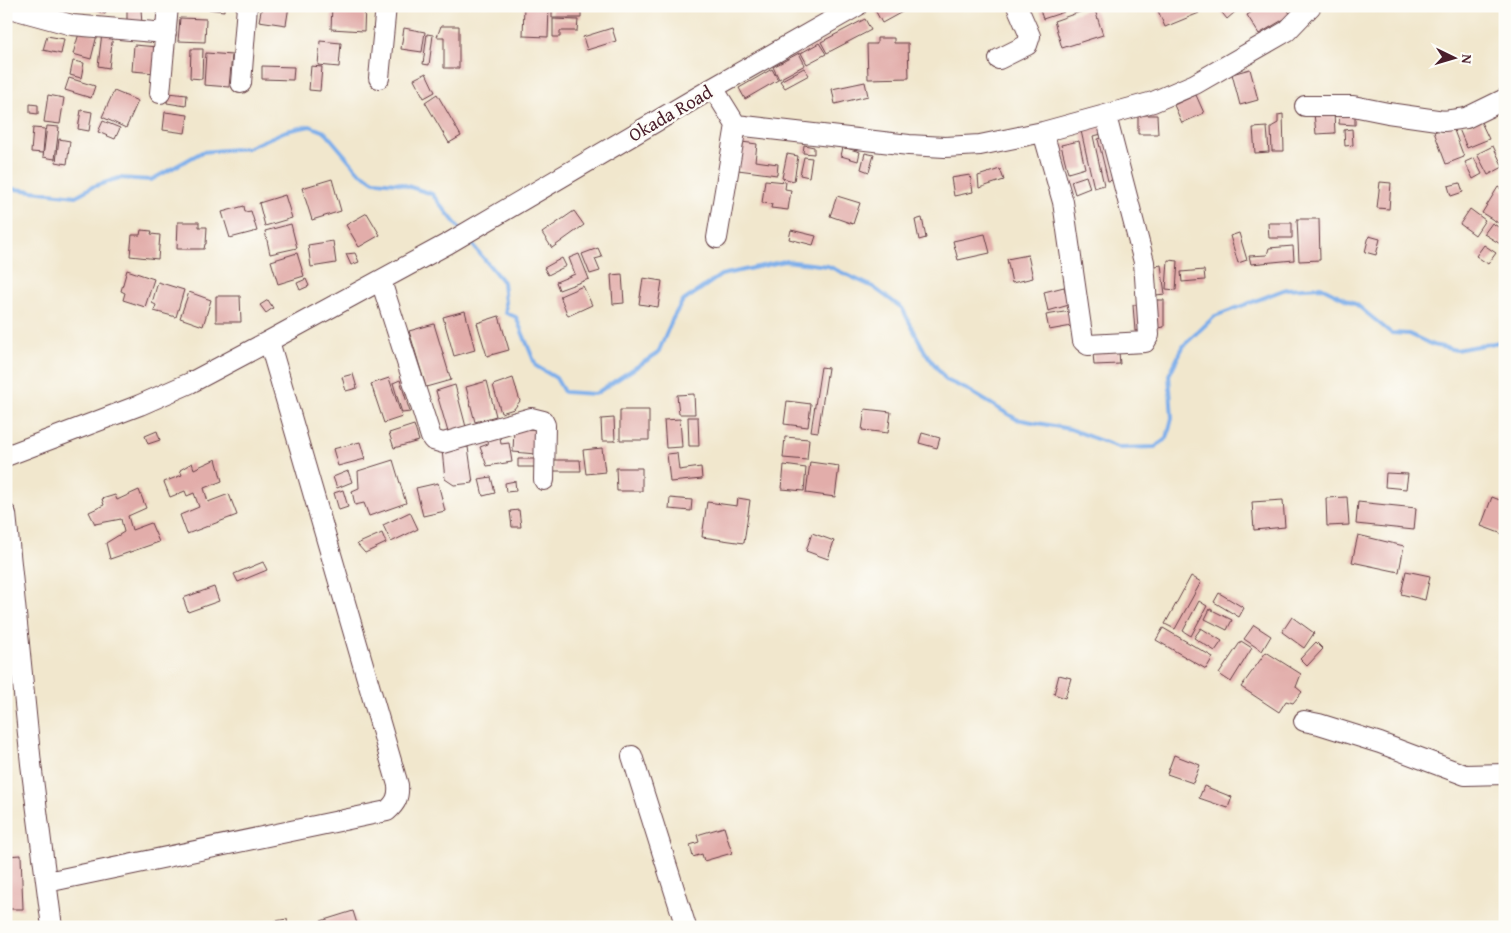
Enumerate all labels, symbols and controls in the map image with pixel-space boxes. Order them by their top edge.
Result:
north arrow [1428,32,1478,82]
text: N [1457,54,1477,65]
street label: Okada Road [623,77,718,148]

